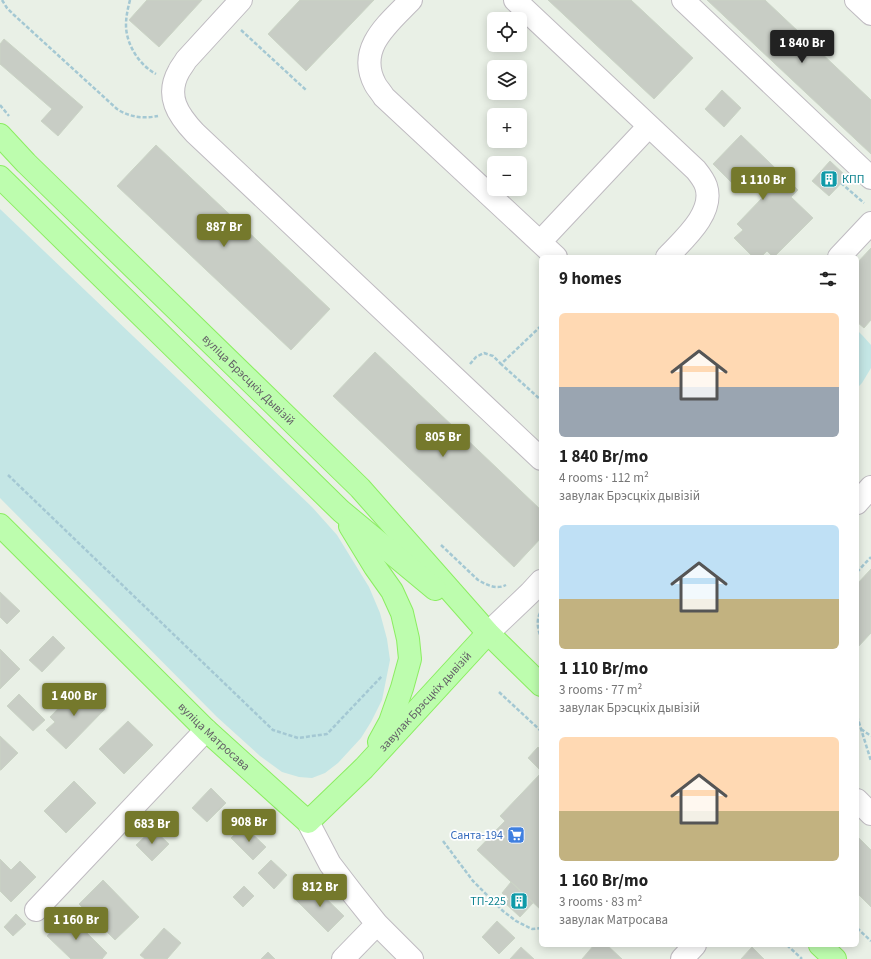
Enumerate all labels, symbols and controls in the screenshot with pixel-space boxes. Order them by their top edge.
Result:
map controls [487,12,527,196]
button: locate [487,12,527,52]
pin: 1 840 Br [761,30,843,64]
text: 1 840 Br [779,34,825,52]
button: layers [487,60,527,100]
button: + [487,108,527,148]
button: − [487,156,527,196]
pin: 1 110 Br [722,167,804,201]
building icon: КПП [819,169,839,189]
text: 1 110 Br [740,171,786,189]
place label: КПП [842,171,864,188]
pin: 887 Br [191,214,257,248]
text: 887 Br [206,218,242,236]
text: 9 homes [559,267,621,291]
icon: filters [817,268,839,290]
street label: вуліца Брэсцкіх Дывізій [198,331,299,429]
icon: home [663,339,735,411]
pin: 805 Br [410,424,476,458]
text: 805 Br [425,428,461,446]
text: 1 840 Br/mo [559,445,648,469]
text: 4 rooms · 112 m² [559,469,649,487]
text: завулак Брэсцкіх дывізій [559,487,700,505]
icon: home [663,551,735,623]
street label: завулак Брэсцкіх дывізій [375,648,476,756]
text: 1 110 Br/mo [559,657,648,681]
text: 3 rooms · 77 m² [559,681,642,699]
pin: 1 400 Br [33,683,115,717]
text: 1 400 Br [51,687,97,705]
street label: вуліца Матросава [174,699,254,775]
text: завулак Брэсцкіх дывізій [559,699,700,717]
icon: home [663,763,735,835]
pin: 908 Br [216,809,282,843]
pin: 683 Br [119,811,185,845]
text: 908 Br [231,813,267,831]
text: 683 Br [134,815,170,833]
supermarket icon: Санта-194 [506,825,526,845]
place label: Санта-194 [450,827,503,844]
text: 1 160 Br/mo [559,869,648,893]
pin: 812 Br [287,874,353,908]
text: 812 Br [302,878,338,896]
building icon: ТП-225 [509,891,529,911]
place label: ТП-225 [470,893,506,910]
text: 3 rooms · 83 m² [559,893,642,911]
pin: 1 160 Br [35,907,117,941]
text: 1 160 Br [53,911,99,929]
text: завулак Матросава [559,911,668,929]

